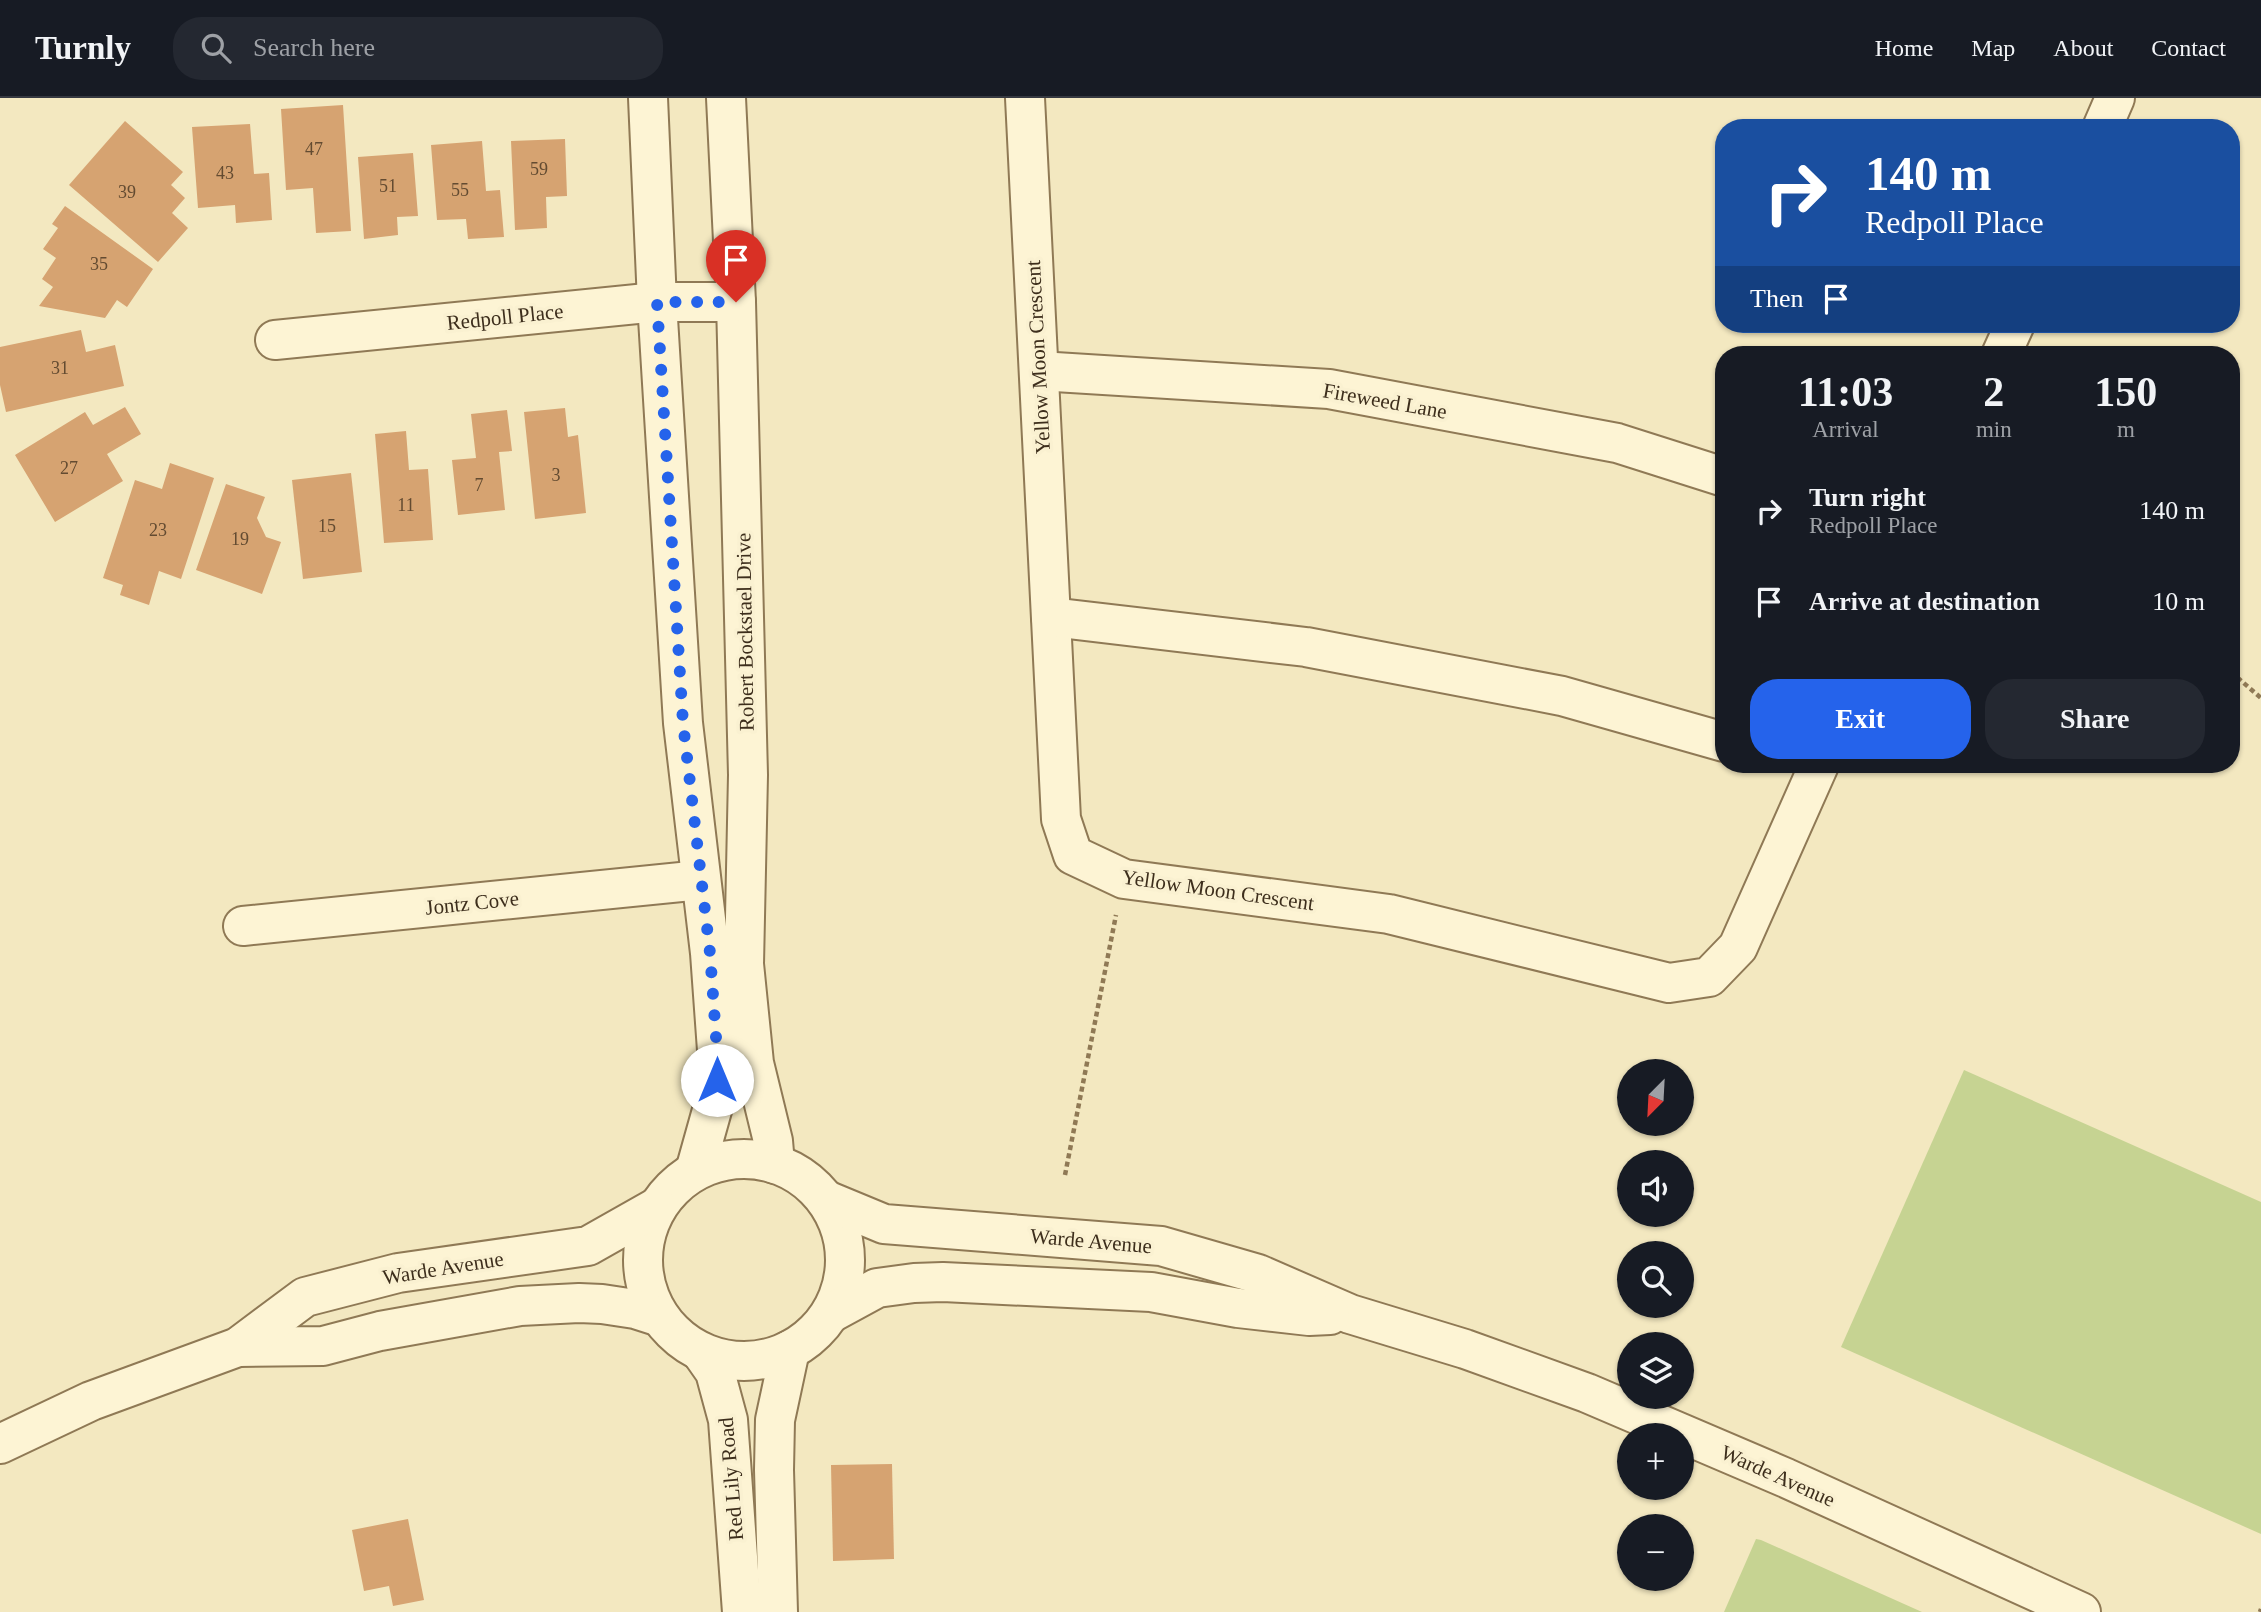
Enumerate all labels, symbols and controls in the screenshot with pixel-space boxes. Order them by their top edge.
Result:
search box [173,17,663,80]
icon: search [197,29,235,67]
text: Turnly [35,30,131,66]
text: Search here [253,33,375,62]
text: Home [1875,35,1933,61]
text: Map [1971,35,2015,61]
text: About [2053,35,2113,61]
text: Contact [2151,35,2226,61]
house number: 47 [305,139,323,159]
text: 140 m [1865,146,1992,201]
icon: right [1750,147,1841,238]
house number: 59 [530,159,548,179]
house number: 43 [216,163,234,183]
house number: 51 [379,176,397,196]
house number: 55 [451,180,469,200]
house number: 39 [118,182,136,202]
text: Redpoll Place [1865,204,2044,240]
pin [706,230,766,302]
icon: arrive [717,241,755,279]
house number: 35 [90,254,108,274]
street label: Yellow Moon Crescent [1021,259,1055,454]
icon: arrive [1817,280,1855,318]
text: Then [1750,284,1803,313]
street label: Redpoll Place [445,299,565,335]
house number: 31 [51,358,69,378]
text: 11:03 [1798,369,1893,415]
text: 2 [1983,369,2004,415]
text: 150 [2094,369,2157,415]
street label: Fireweed Lane [1321,378,1449,424]
text: Arrival [1812,417,1879,442]
text: min [1976,417,2012,442]
text: m [2117,417,2135,442]
house number: 27 [60,458,78,478]
house number: 3 [552,465,561,485]
house number: 7 [475,475,484,495]
text: Turn right [1809,483,1926,512]
icon: right [1750,492,1788,530]
house number: 11 [397,495,415,515]
text: 140 m [2139,496,2205,525]
text: Redpoll Place [1809,513,1937,538]
house number: 15 [318,516,336,536]
house number: 23 [149,520,167,540]
house number: 19 [231,529,249,549]
street label: Robert Bockstael Drive [731,533,759,731]
icon: arrive [1750,583,1788,621]
text: Arrive at destination [1809,587,2040,616]
text: 10 m [2152,587,2205,616]
button: Exit [1750,679,1971,759]
button: Share [1985,679,2205,759]
street label: Yellow Moon Crescent [1120,865,1316,915]
street label: Jontz Cove [424,886,520,920]
position arrow [680,1043,754,1117]
north arrow [1617,1059,1694,1136]
map controls [1617,1059,1694,1591]
button: sound [1617,1150,1694,1227]
street label: Warde Avenue [1029,1224,1153,1258]
button: search [1617,1241,1694,1318]
street label: Warde Avenue [381,1247,505,1289]
button: layers [1617,1332,1694,1409]
street label: Red Lily Road [714,1416,748,1542]
button: + [1617,1423,1694,1500]
street label: Warde Avenue [1717,1440,1839,1512]
button: − [1617,1514,1694,1591]

